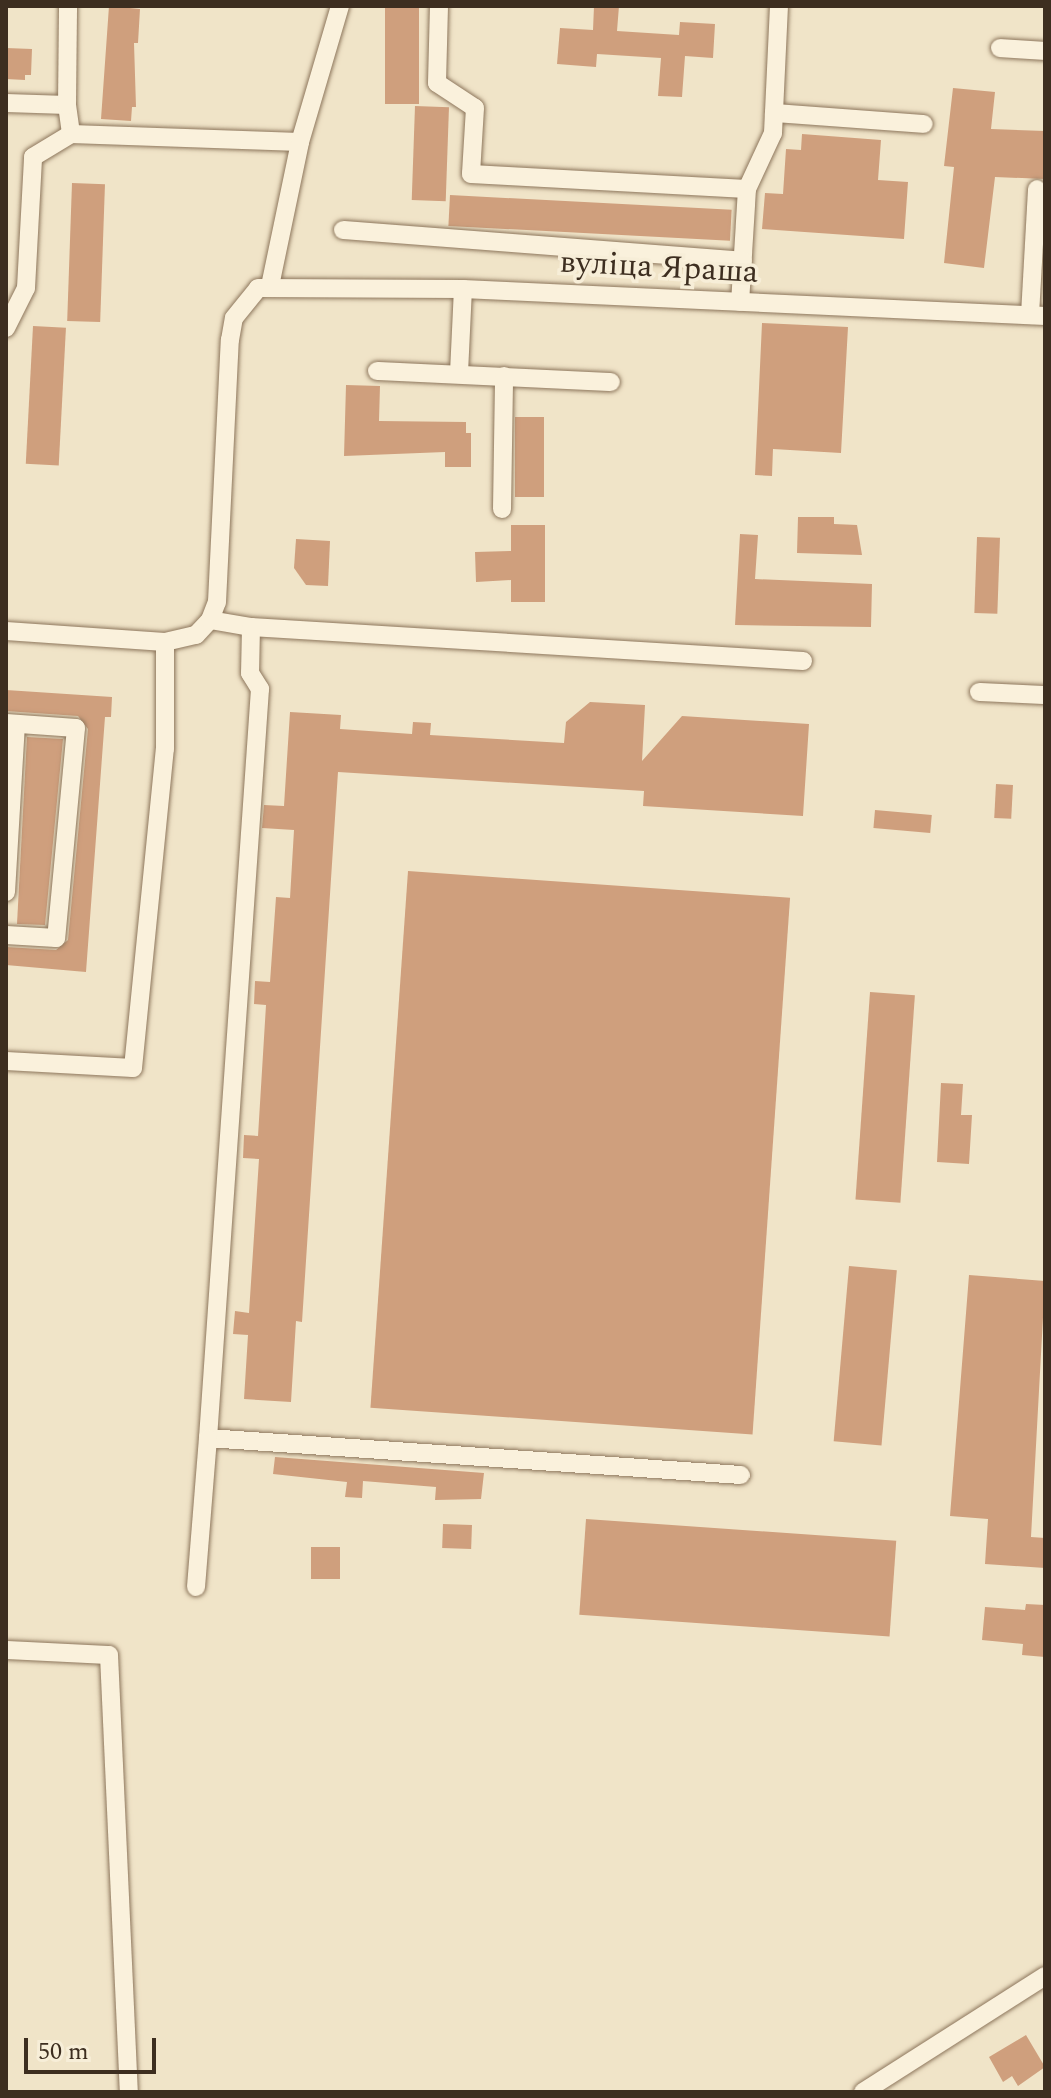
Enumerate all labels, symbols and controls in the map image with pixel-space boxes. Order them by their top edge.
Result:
street label: вуліца Яраша [559,244,759,292]
scale bar [28,2022,160,2072]
text: 50 m [38,2034,89,2070]

